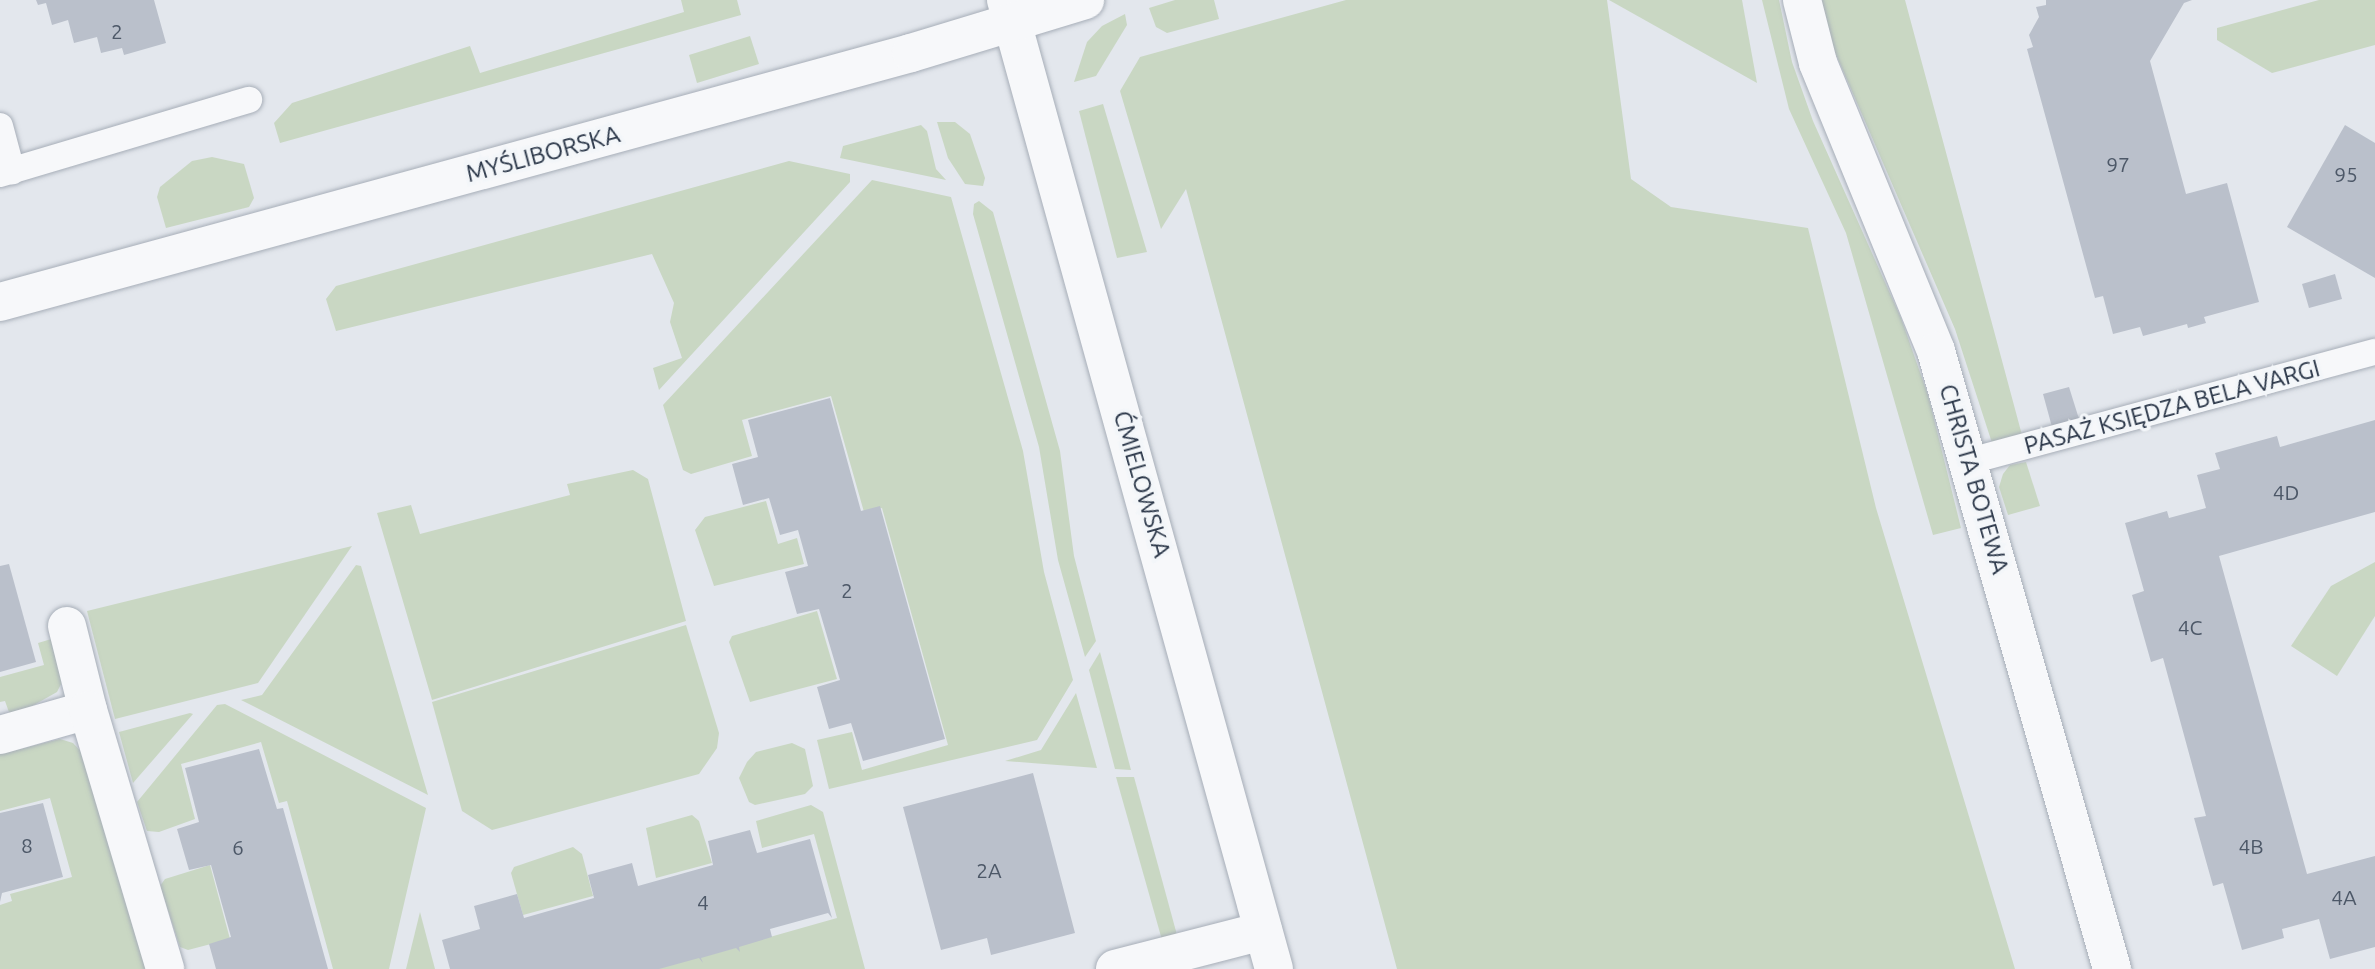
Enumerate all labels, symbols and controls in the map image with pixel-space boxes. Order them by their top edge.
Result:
house number: 2 [111,18,123,44]
street label: MYŚLIBORSKA [463,120,623,188]
house number: 97 [2106,151,2130,177]
house number: 95 [2334,161,2358,187]
street label: PASAŻ KSIĘDZA BELA VARGI [2021,354,2323,460]
street label: CHRISTA BOTEWA [1933,381,2015,577]
street label: ĆMIELOWSKA [1107,407,1177,561]
house number: 4D [2273,479,2299,505]
house number: 2 [841,577,853,603]
house number: 4C [2178,614,2202,640]
house number: 8 [21,832,33,858]
house number: 4B [2238,833,2264,859]
house number: 6 [232,834,244,860]
house number: 2A [976,857,1002,883]
house number: 4A [2331,884,2357,910]
house number: 4 [697,889,709,915]

